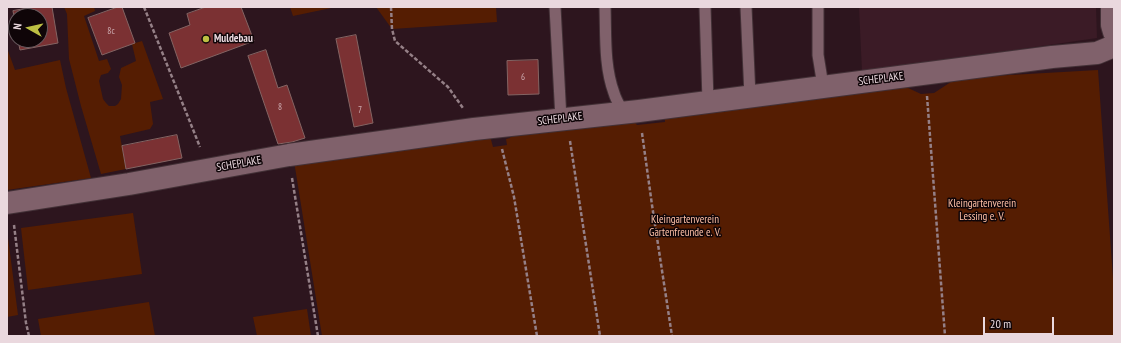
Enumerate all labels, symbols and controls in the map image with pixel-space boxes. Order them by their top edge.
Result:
north arrow [8,8,48,48]
text: N [10,23,24,30]
house number: 8c [107,26,115,36]
place label: Muldebau [214,32,253,46]
marker: Muldebau [201,34,211,44]
street label: SCHEPLAKE [858,70,904,88]
house number: 6 [521,72,525,82]
house number: 8 [278,102,282,112]
house number: 7 [358,105,362,115]
street label: SCHEPLAKE [537,110,583,128]
street label: SCHEPLAKE [216,154,262,174]
park label: Kleingartenverein Lessing e. V. [948,197,1016,223]
park label: Kleingartenverein Gartenfreunde e. V. [649,213,721,239]
scale bar [985,309,1056,335]
text: 20 m [990,316,1011,331]

